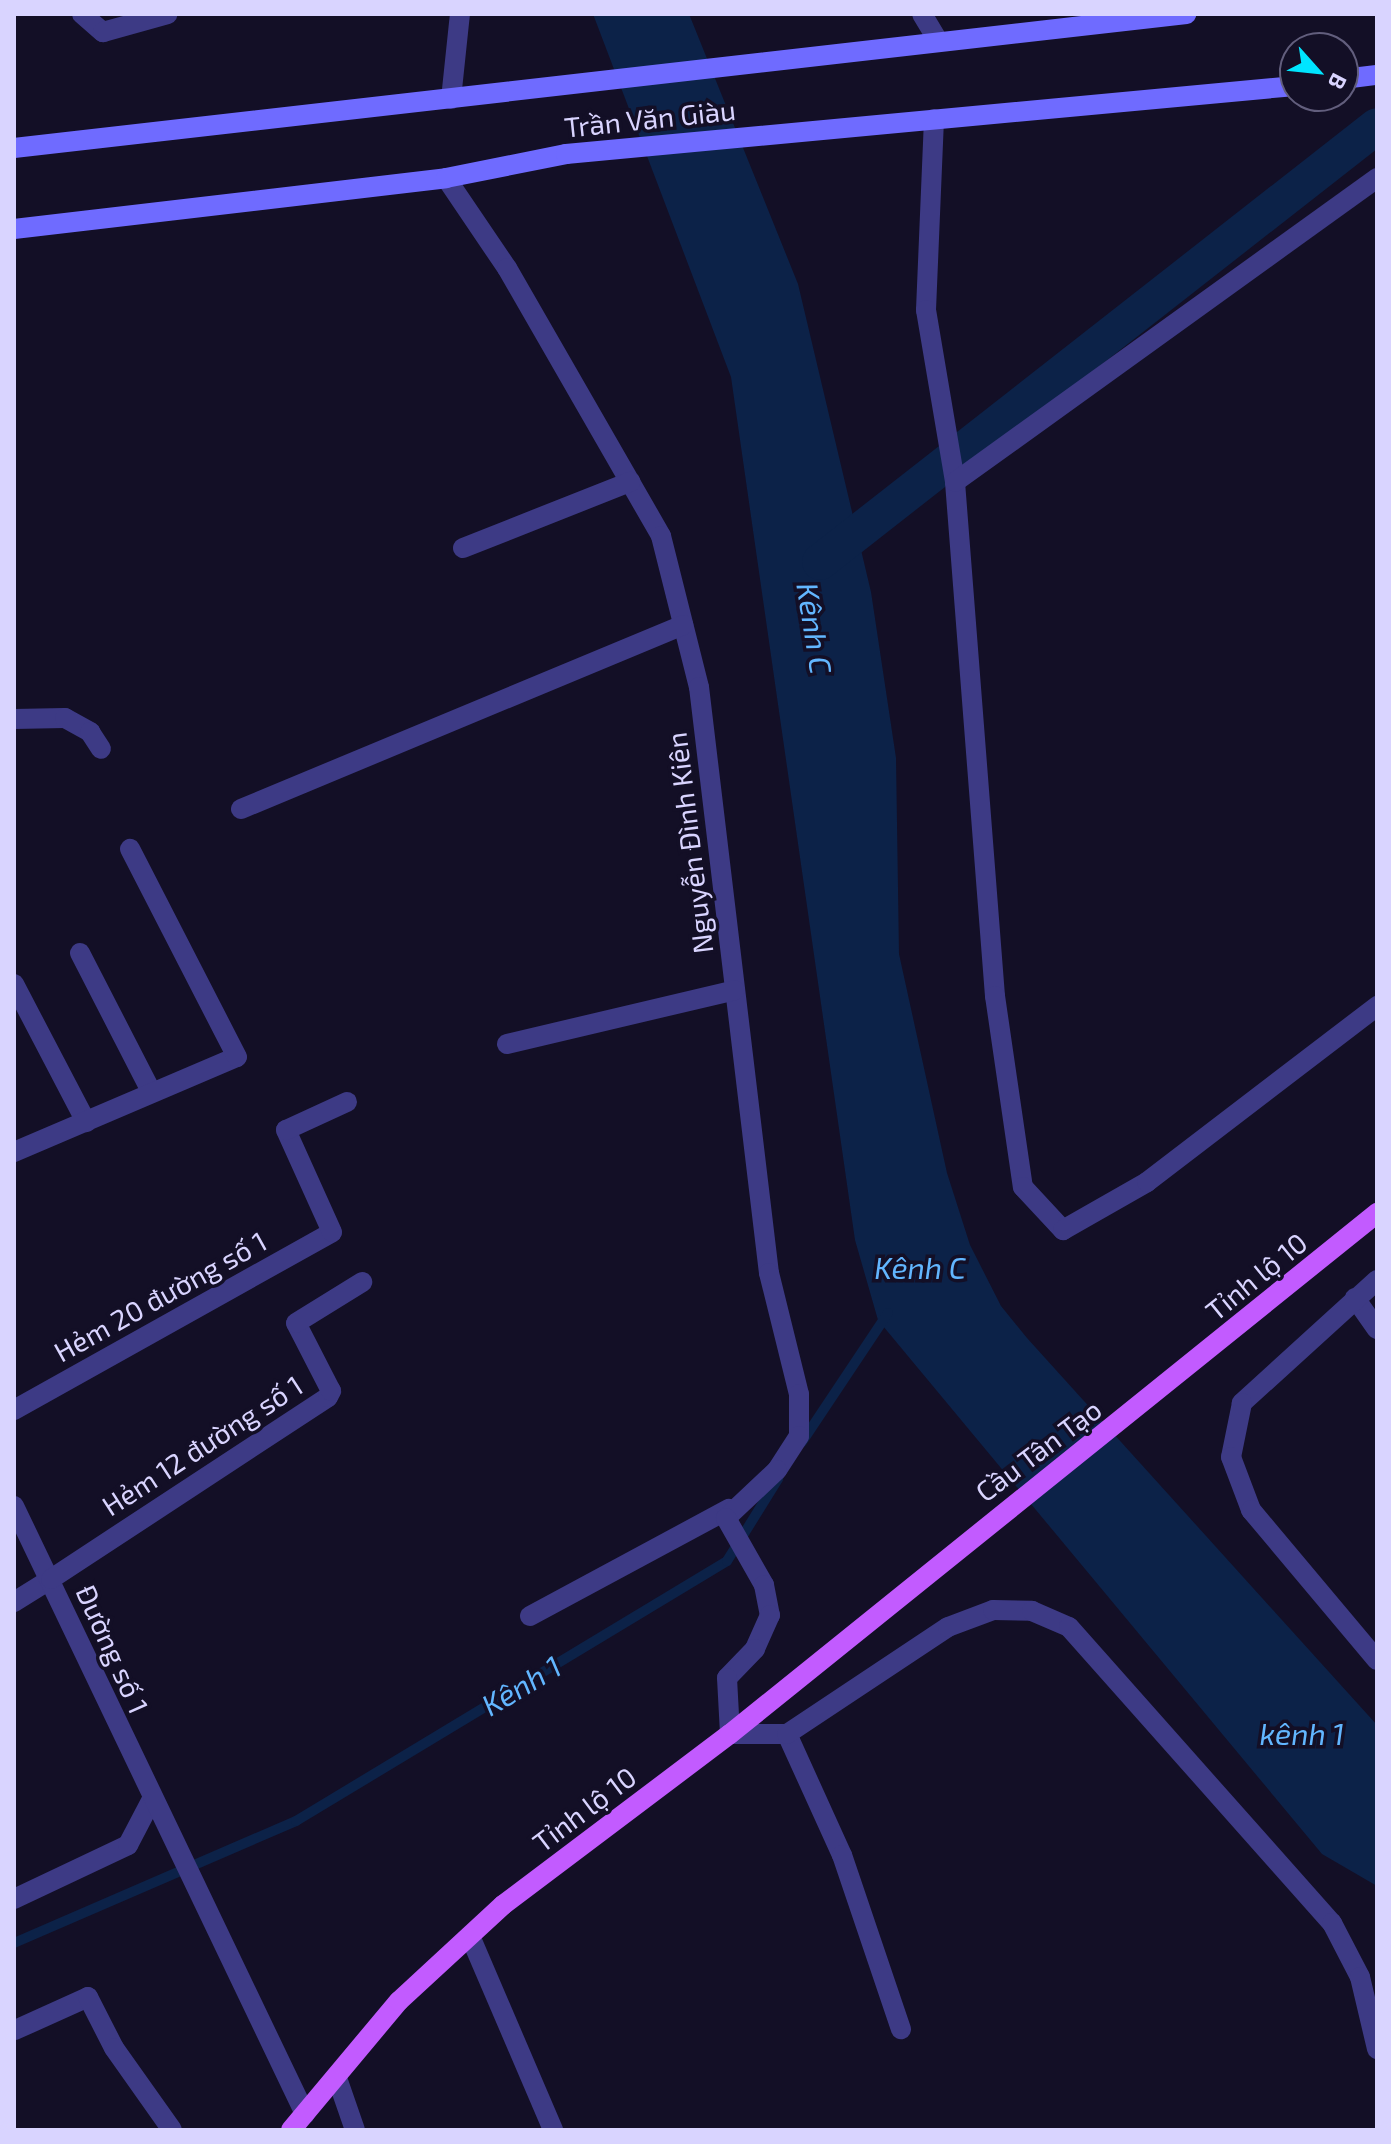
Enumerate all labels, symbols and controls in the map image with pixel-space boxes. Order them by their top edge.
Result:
north arrow [1279,32,1359,112]
text: B [1324,70,1353,94]
street label: Trần Văn Giàu [562,92,738,144]
water label: Kênh C [790,580,840,676]
street label: Nguyễn Đình Kiên [659,730,719,956]
street label: Hẻm 20 đường số 1 [48,1224,272,1368]
street label: Tỉnh lộ 10 [1199,1225,1313,1327]
water label: Kênh C [874,1249,966,1285]
street label: Hẻm 12 đường số 1 [96,1368,308,1522]
street label: Cầu Tân Tạo [968,1391,1108,1509]
street label: Đường số 1 [70,1579,156,1719]
water label: Kênh 1 [475,1647,567,1723]
water label: kênh 1 [1260,1715,1344,1751]
street label: Tỉnh lộ 10 [526,1759,642,1859]

